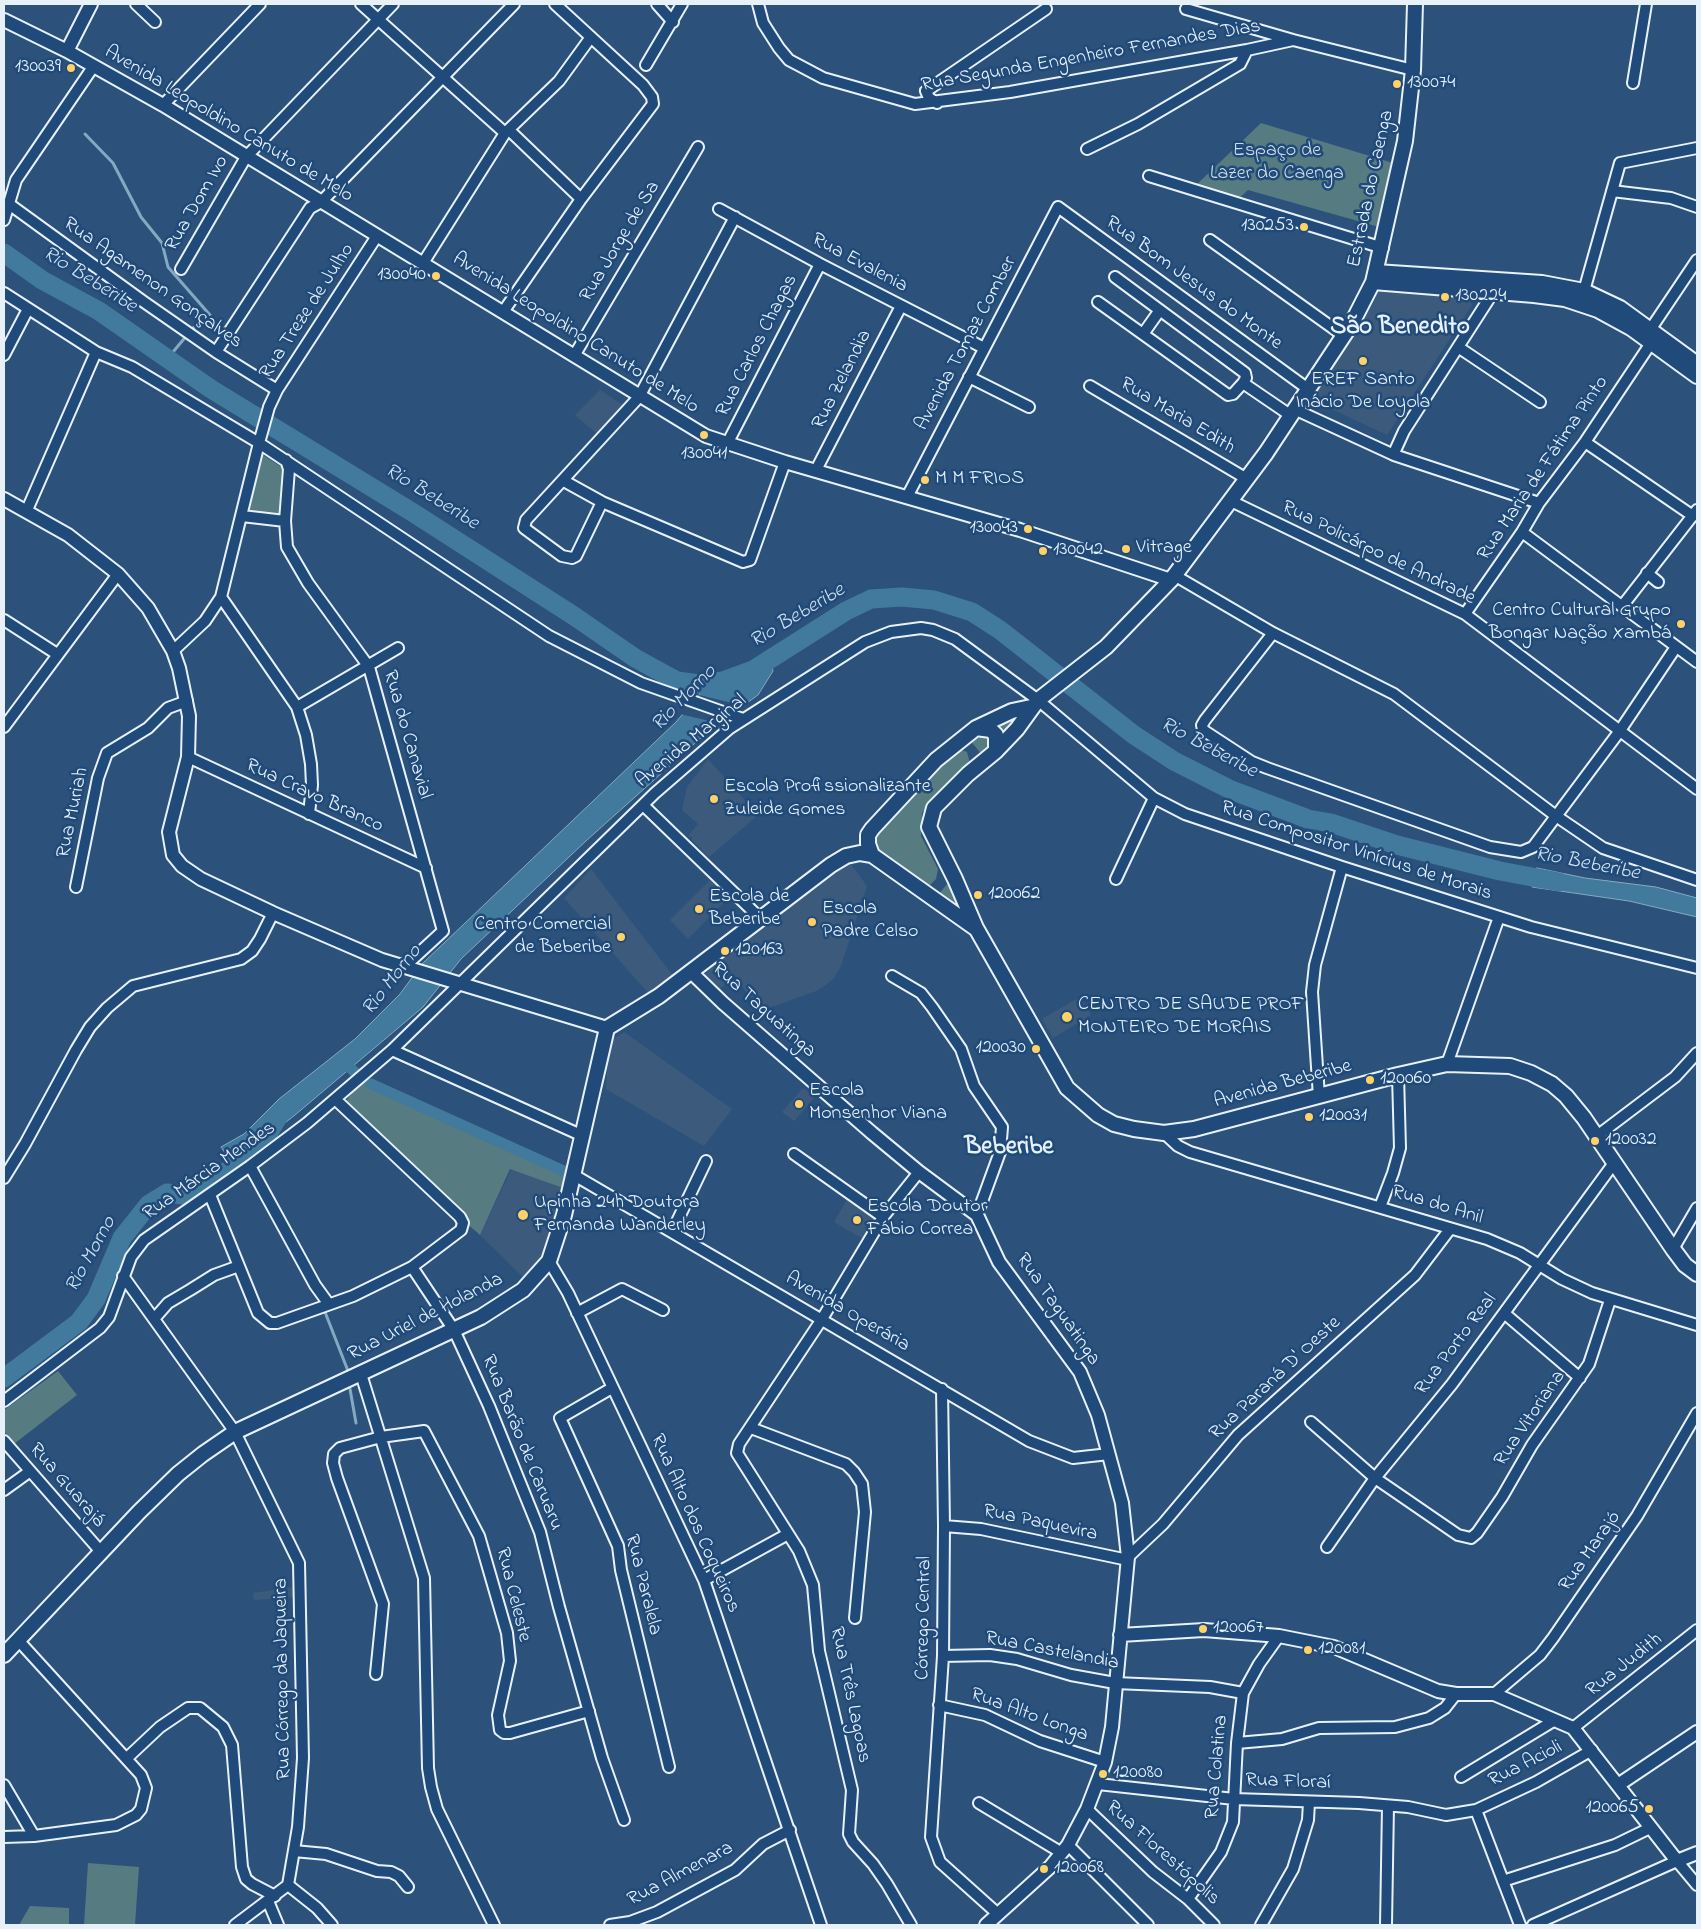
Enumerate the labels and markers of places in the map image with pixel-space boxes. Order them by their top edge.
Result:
place label: 130039 [15,56,61,80]
marker: 130039 [65,62,77,74]
place label: 130074 [1407,72,1455,96]
marker: 130074 [1391,78,1403,90]
place label: 130253 [1241,215,1294,239]
marker: 130253 [1298,221,1310,233]
place label: 130040 [377,264,426,288]
marker: 130040 [430,270,442,282]
place label: 130224 [1455,285,1506,309]
marker: 130224 [1439,291,1451,303]
marker: EREF Santo Inácio De Loyola [1357,355,1369,367]
place label: EREF Santo Inácio De Loyola [1296,369,1430,416]
marker: 130041 [698,429,710,441]
place label: 130041 [681,443,727,467]
place label: M M FRIOS [935,468,1024,492]
marker: M M FRIOS [919,474,931,486]
place label: 130043 [970,517,1018,541]
marker: 130043 [1022,523,1034,535]
place label: Vitrage [1136,537,1192,561]
place label: 130042 [1053,539,1103,563]
marker: Vitrage [1120,543,1132,555]
marker: 130042 [1037,545,1049,557]
place label: Centro Cultural Grupo Bongar Nação Xambá [1489,600,1671,647]
marker: Centro Cultural Grupo Bongar Nação Xambá [1675,618,1687,630]
place label: Escola Profissionalizante Zuleide Gomes [724,776,931,823]
marker: Escola Profissionalizante Zuleide Gomes [708,793,720,805]
place label: 120062 [988,883,1040,907]
place label: Escola de Beberibe [709,886,789,933]
marker: 120062 [972,889,984,901]
place label: Escola Padre Celso [822,898,918,945]
marker: Escola de Beberibe [693,903,705,915]
place label: Centro Comercial de Beberibe [474,914,611,961]
marker: Escola Padre Celso [806,916,818,928]
marker: Centro Comercial de Beberibe [615,931,627,943]
place label: 120163 [735,939,783,963]
marker: 120163 [719,945,731,957]
place label: CENTRO DE SAUDE PROF MONTEIRO DE MORAIS [1078,994,1304,1041]
marker: CENTRO DE SAUDE PROF MONTEIRO DE MORAIS [1060,1010,1074,1024]
place label: 120030 [976,1037,1026,1061]
marker: 120030 [1030,1043,1042,1055]
place label: 120060 [1380,1068,1431,1092]
marker: 120060 [1364,1074,1376,1086]
place label: Escola Monsenhor Viana [809,1080,947,1127]
marker: Escola Monsenhor Viana [793,1098,805,1110]
place label: 120031 [1319,1105,1367,1129]
marker: 120031 [1303,1111,1315,1123]
place label: 120032 [1605,1129,1657,1153]
marker: 120032 [1589,1135,1601,1147]
place label: Upinha 24h Doutora Fernanda Wanderley [534,1192,706,1239]
place label: Escola Doutor Fábio Correa [867,1196,987,1243]
marker: Upinha 24h Doutora Fernanda Wanderley [516,1208,530,1222]
marker: Escola Doutor Fábio Correa [851,1214,863,1226]
place label: 120067 [1213,1617,1264,1641]
marker: 120067 [1197,1623,1209,1635]
place label: 120081 [1318,1638,1365,1662]
marker: 120081 [1302,1644,1314,1656]
place label: 120080 [1113,1762,1163,1786]
marker: 120080 [1097,1768,1109,1780]
place label: 120065 [1585,1797,1639,1821]
marker: 120065 [1643,1803,1655,1815]
place label: 120068 [1054,1857,1104,1881]
marker: 120068 [1038,1863,1050,1875]

